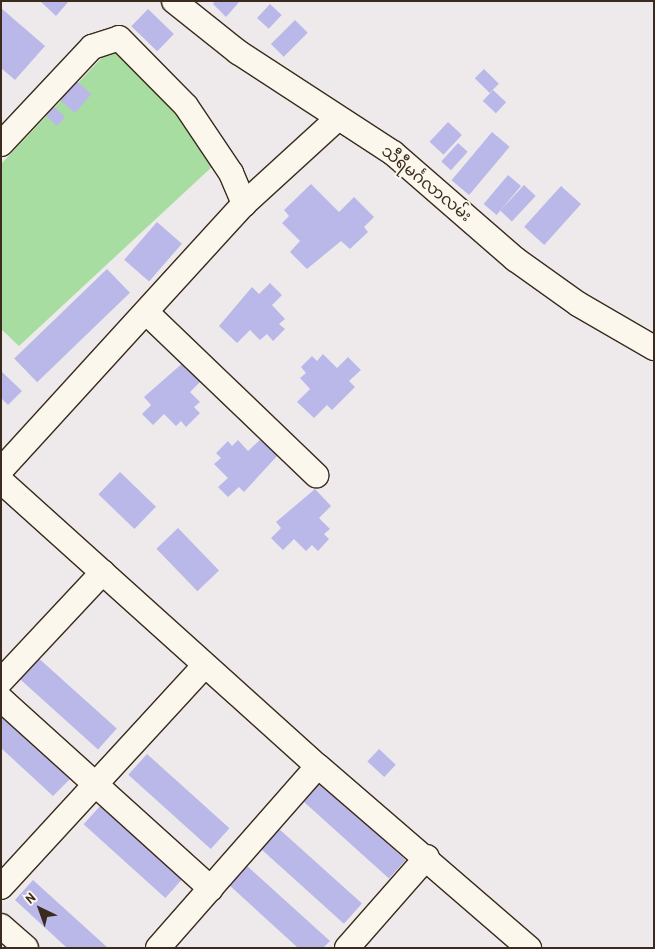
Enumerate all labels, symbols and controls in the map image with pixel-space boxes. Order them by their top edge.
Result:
street label: သီရီမင်္ဂလာလမ်း [378,141,476,225]
north arrow [15,884,65,934]
text: N [20,888,39,907]

